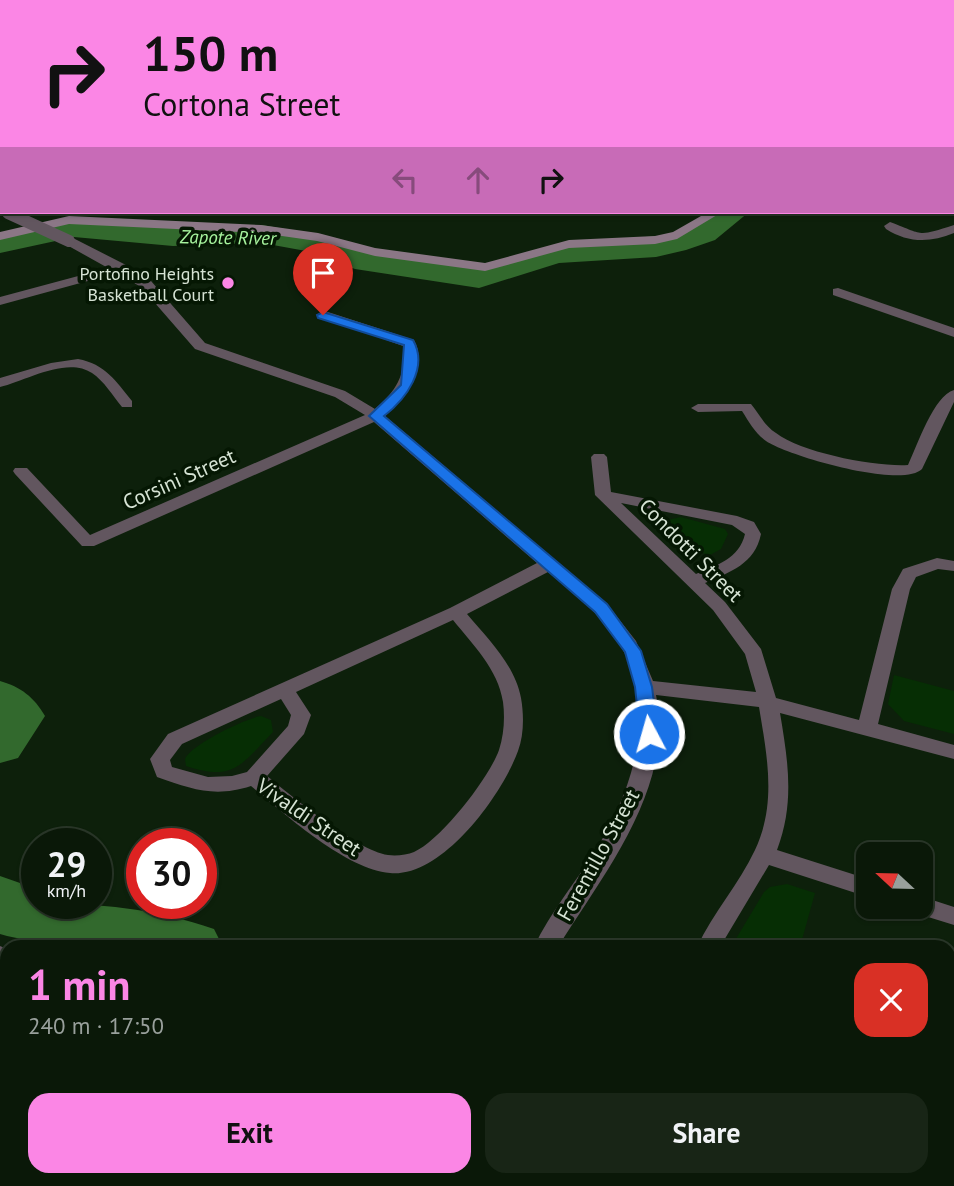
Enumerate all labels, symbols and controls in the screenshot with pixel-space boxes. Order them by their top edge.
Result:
text: 150 m [143,21,278,85]
icon: right [28,28,119,119]
text: Cortona Street [143,83,340,125]
icon: left [386,161,424,199]
icon: ahead [459,161,497,199]
icon: right [532,161,570,199]
water label: Zapote River [179,224,278,250]
pin [293,243,353,315]
icon: arrive [304,254,342,292]
place label: Portofino Heights Basketball Court [79,262,214,306]
marker: Portofino Heights Basketball Court [220,275,236,291]
street label: Corsini Street [118,442,240,516]
street label: Condotti Street [633,492,749,608]
position arrow [612,697,686,771]
street label: Vivaldi Street [251,772,366,862]
street label: Ferentillo Street [551,784,645,926]
speed limit sign: 30 [126,828,217,919]
text: 29 [47,841,86,887]
north arrow [856,842,933,919]
map controls [856,842,933,919]
text: km/h [47,879,86,902]
text: 1 min [28,957,130,1012]
button: close [854,963,928,1037]
text: 240 m · 17:50 [28,1011,164,1040]
button: Exit [28,1093,471,1173]
button: Share [485,1093,928,1173]

